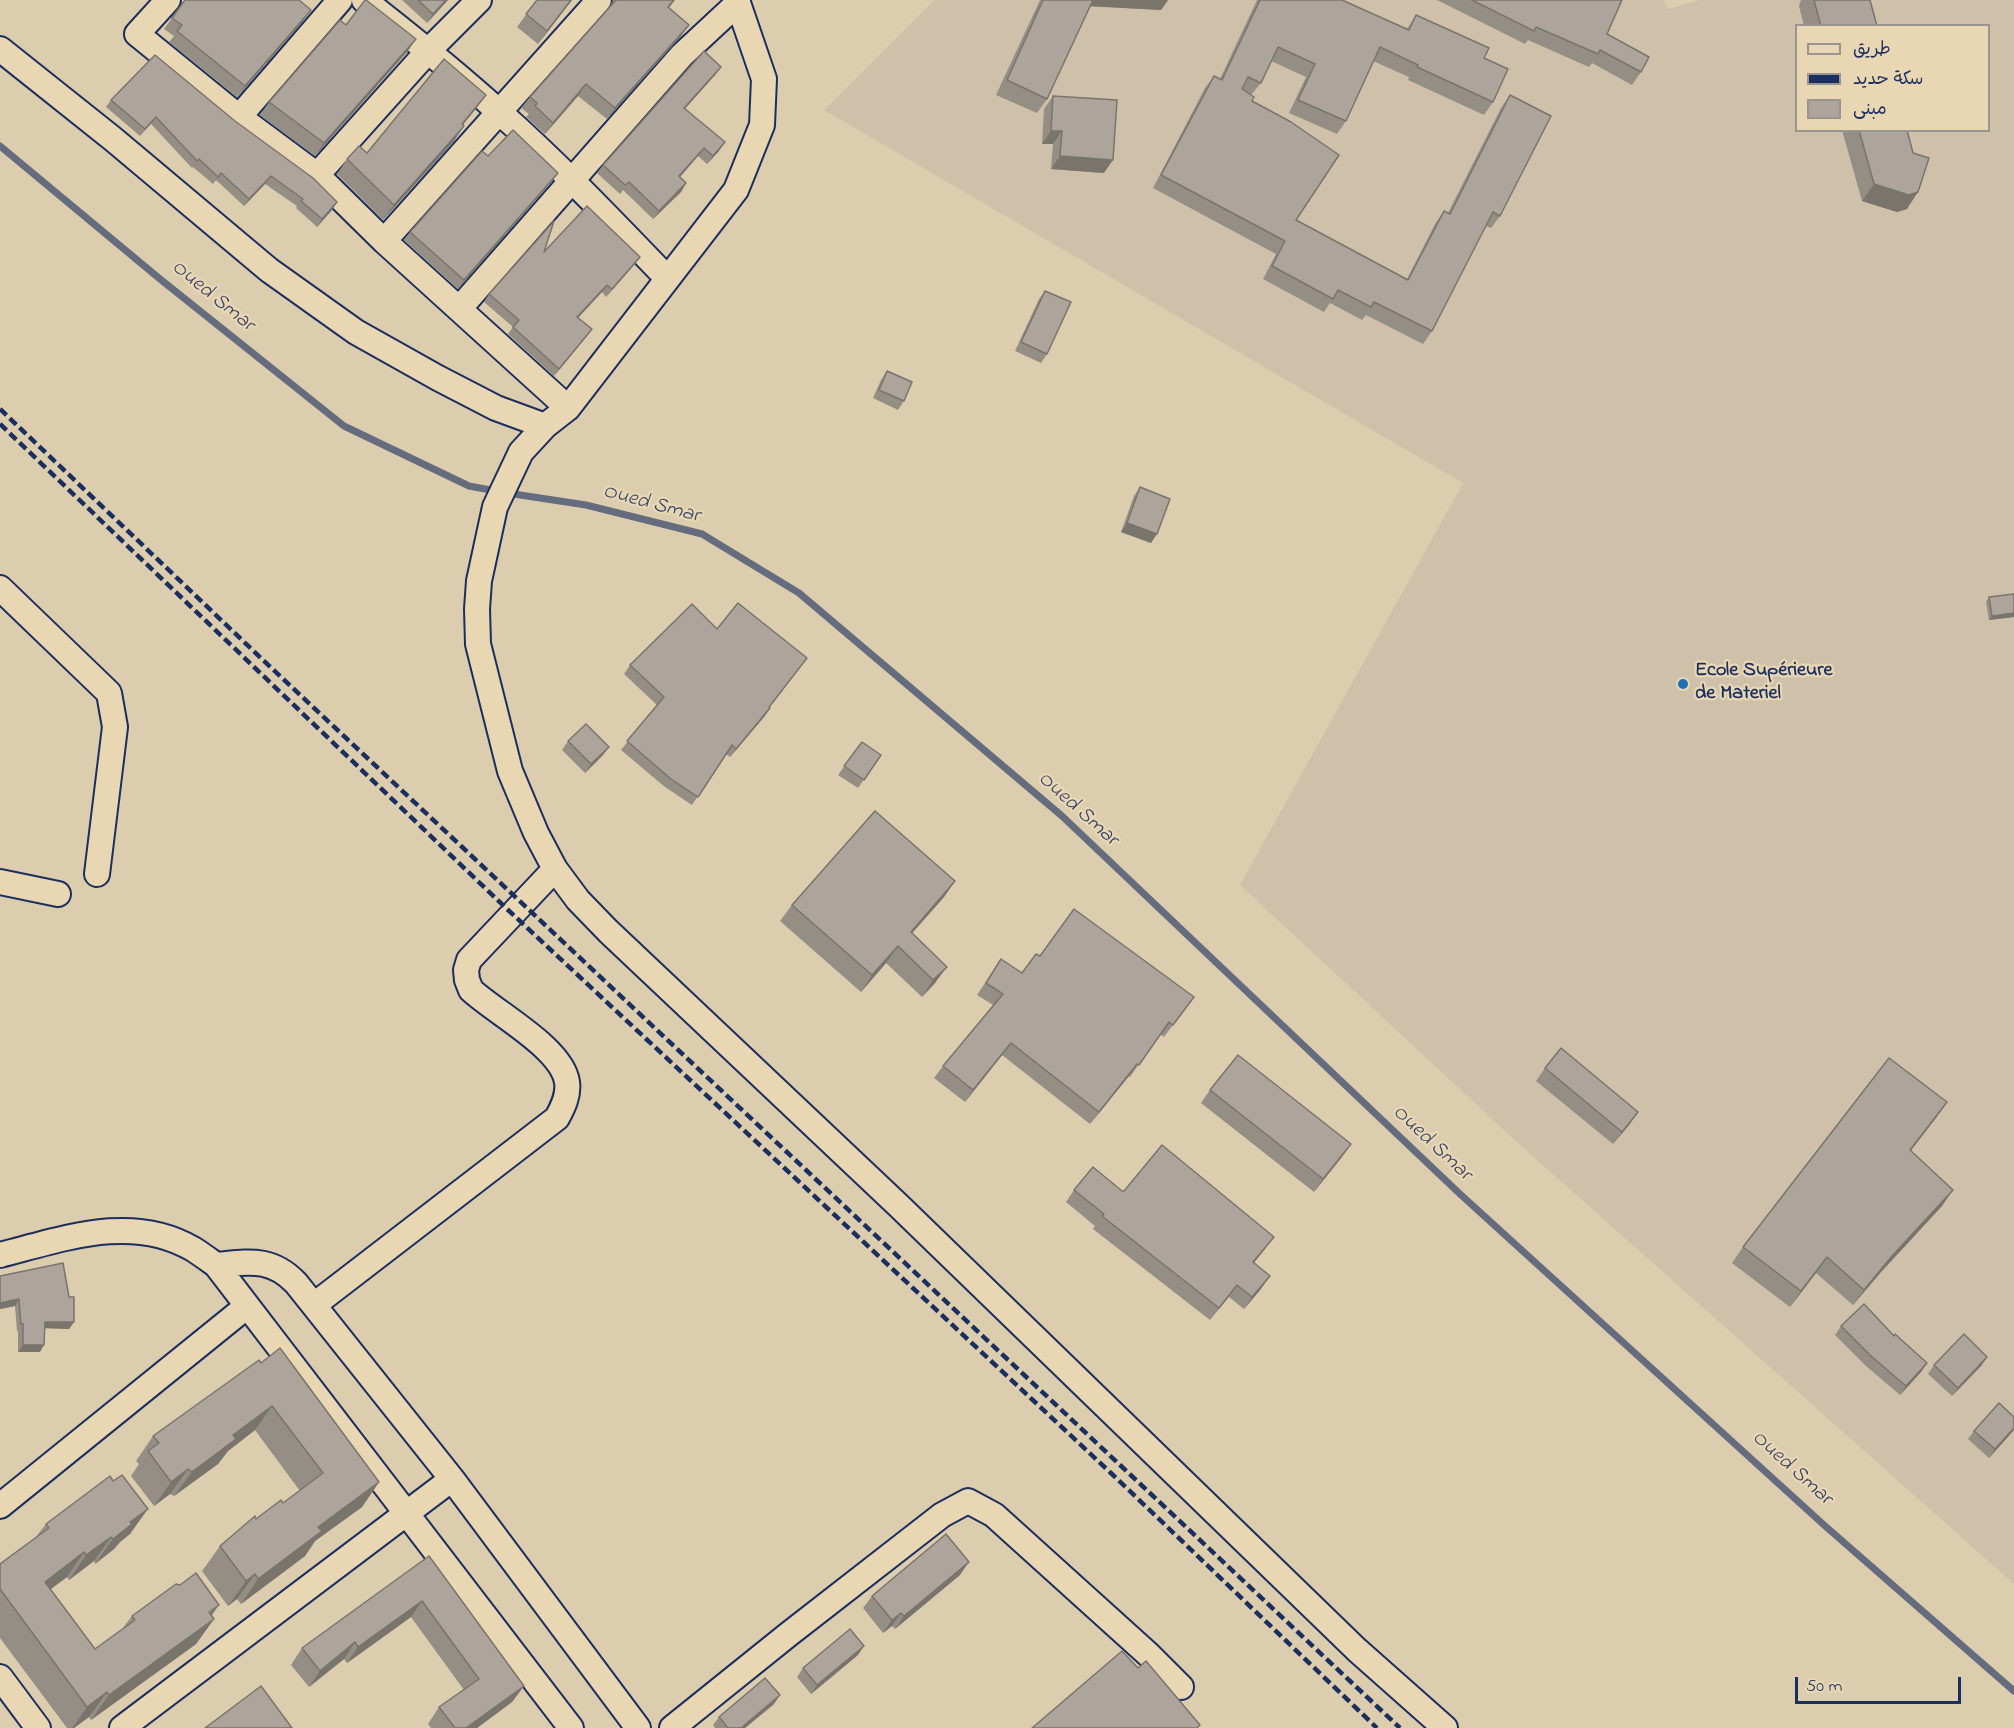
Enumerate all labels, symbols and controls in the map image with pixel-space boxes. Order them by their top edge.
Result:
legend [1795,24,1990,132]
text: طريق [1853,37,1891,63]
text: سكة حديد [1853,67,1923,93]
text: مبنى [1853,97,1887,123]
water label: Oued Smar [165,256,259,338]
water label: Oued Smar [600,480,702,530]
place label: Ecole Supérieure de Materiel [1695,660,1832,707]
marker: Ecole Supérieure de Materiel [1676,677,1690,691]
water label: Oued Smar [1031,767,1123,853]
water label: Oued Smar [1386,1101,1476,1187]
water label: Oued Smar [1745,1426,1837,1512]
scale bar [1798,1665,1964,1703]
text: 50 m [1806,1674,1843,1700]

